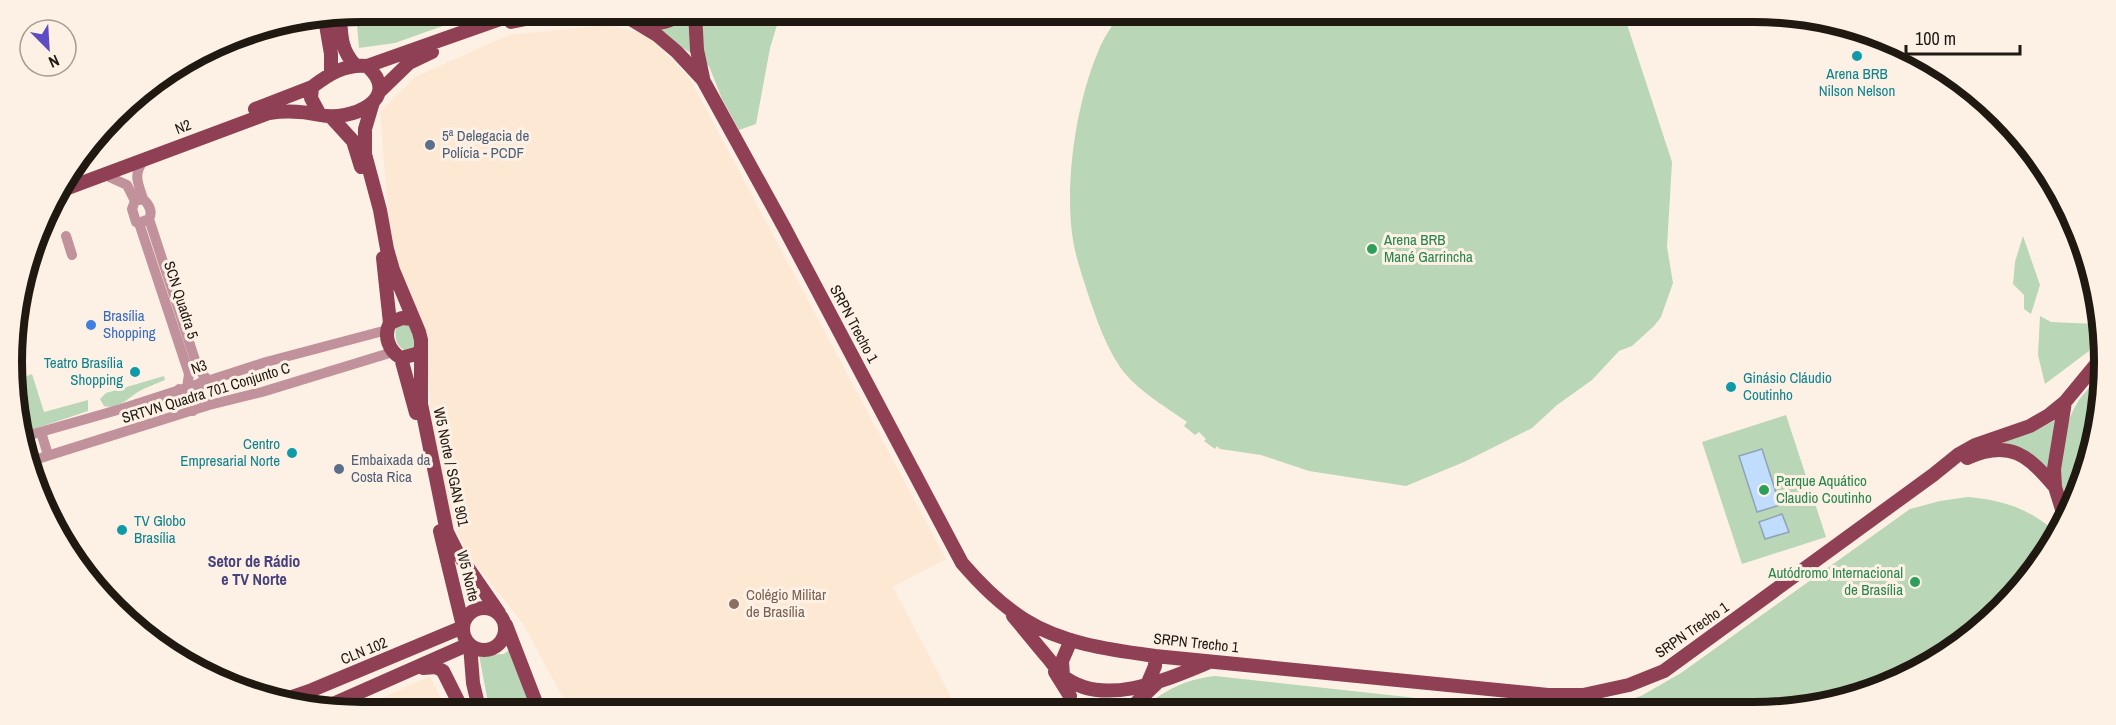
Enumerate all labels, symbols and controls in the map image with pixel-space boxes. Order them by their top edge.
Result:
north arrow [18,18,78,78]
scale bar [1906,18,2020,56]
text: 100 m [1915,26,1956,51]
marker: Arena BRB Nilson Nelson [1850,49,1864,63]
text: N [45,50,63,74]
place label: Arena BRB Nilson Nelson [1819,63,1895,101]
street label: N2 [172,114,194,139]
place label: 5ª Delegacia de Polícia - PCDF [442,125,529,163]
marker: 5ª Delegacia de Polícia - PCDF [423,138,437,152]
place label: Arena BRB Mané Garrincha [1383,229,1473,267]
marker: Arena BRB Mané Garrincha [1365,242,1379,256]
street label: SCN Quadra 5 [159,258,204,342]
street label: SRPN Trecho 1 [825,281,884,367]
place label: Brasília Shopping [103,305,156,343]
marker: Brasília Shopping [84,318,98,332]
place label: Teatro Brasília Shopping [44,352,123,390]
street label: N3 [188,354,210,379]
street label: SRTVN Quadra 701 Conjunto C [119,357,293,428]
marker: Teatro Brasília Shopping [128,365,142,379]
place label: Ginásio Cláudio Coutinho [1743,367,1832,405]
marker: Ginásio Cláudio Coutinho [1724,380,1738,394]
street label: W5 Norte / SGAN 901 [429,406,474,528]
place label: Centro Empresarial Norte [180,433,280,471]
marker: Centro Empresarial Norte [285,446,299,460]
place label: Embaixada da Costa Rica [351,449,430,487]
marker: Embaixada da Costa Rica [332,462,346,476]
place label: Parque Aquático Claudio Coutinho [1776,470,1872,508]
marker: Parque Aquático Claudio Coutinho [1757,483,1771,497]
place label: TV Globo Brasília [134,510,186,548]
marker: TV Globo Brasília [115,523,129,537]
street label: W5 Norte [452,548,485,604]
district label: Setor de Rádio e TV Norte [208,550,300,590]
place label: Autódromo Internacional de Brasília [1767,562,1903,600]
marker: Autódromo Internacional de Brasília [1908,575,1922,589]
place label: Colégio Militar de Brasília [746,584,826,622]
street label: SRPN Trecho 1 [1651,596,1733,663]
marker: Colégio Militar de Brasília [727,597,741,611]
street label: SRPN Trecho 1 [1152,628,1240,657]
street label: CLN 102 [337,632,390,669]

